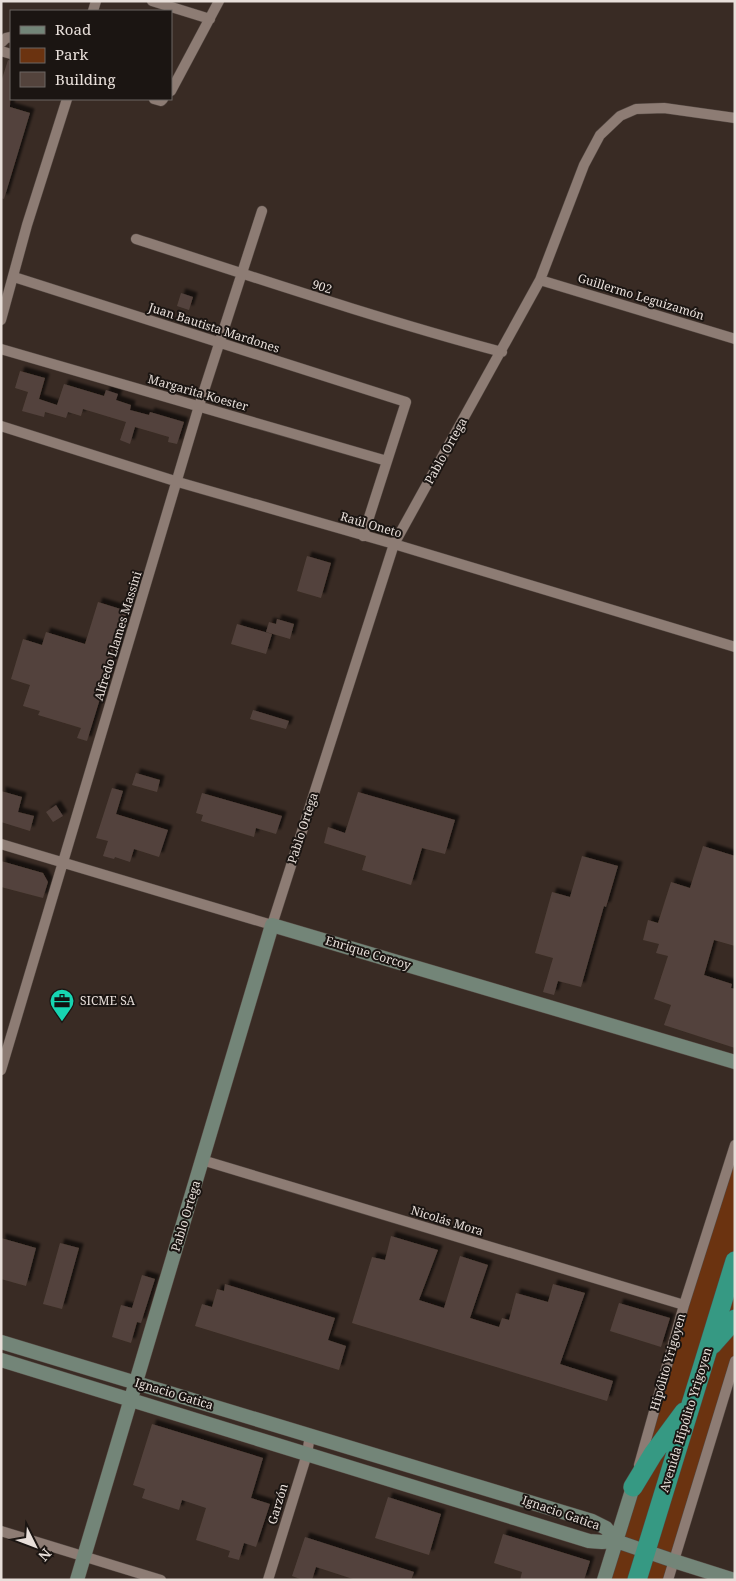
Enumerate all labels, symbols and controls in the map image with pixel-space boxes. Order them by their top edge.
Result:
legend [10,10,172,100]
text: Road [55,19,91,39]
text: Park [55,44,89,64]
text: Building [55,69,116,89]
street label: Guillermo Leguizamón [576,269,707,324]
street label: 902 [310,275,334,298]
street label: Juan Bautista Mardones [145,298,282,357]
street label: Margarita Koester [146,370,251,415]
street label: Pablo Ortega [420,414,471,487]
street label: Raúl Oneto [338,508,404,541]
street label: Alfredo Llames Massini [90,569,145,703]
street label: Pablo Ortega [283,790,322,865]
street label: Enrique Corcoy [323,931,413,974]
office icon: SICME SA [49,988,75,1022]
place label: SICME SA [80,992,135,1009]
street label: Pablo Ortega [167,1178,204,1254]
street label: Nicolás Mora [409,1201,486,1240]
street label: Hipólito Yrigoyen [645,1311,690,1413]
street label: Avenida Hipólito Yrigoyen [655,1345,716,1494]
street label: Ignacio Gatica [133,1374,216,1414]
street label: Garzón [263,1481,292,1526]
street label: Ignacio Gatica [520,1491,603,1534]
north arrow [10,1521,60,1571]
text: N [34,1545,56,1565]

